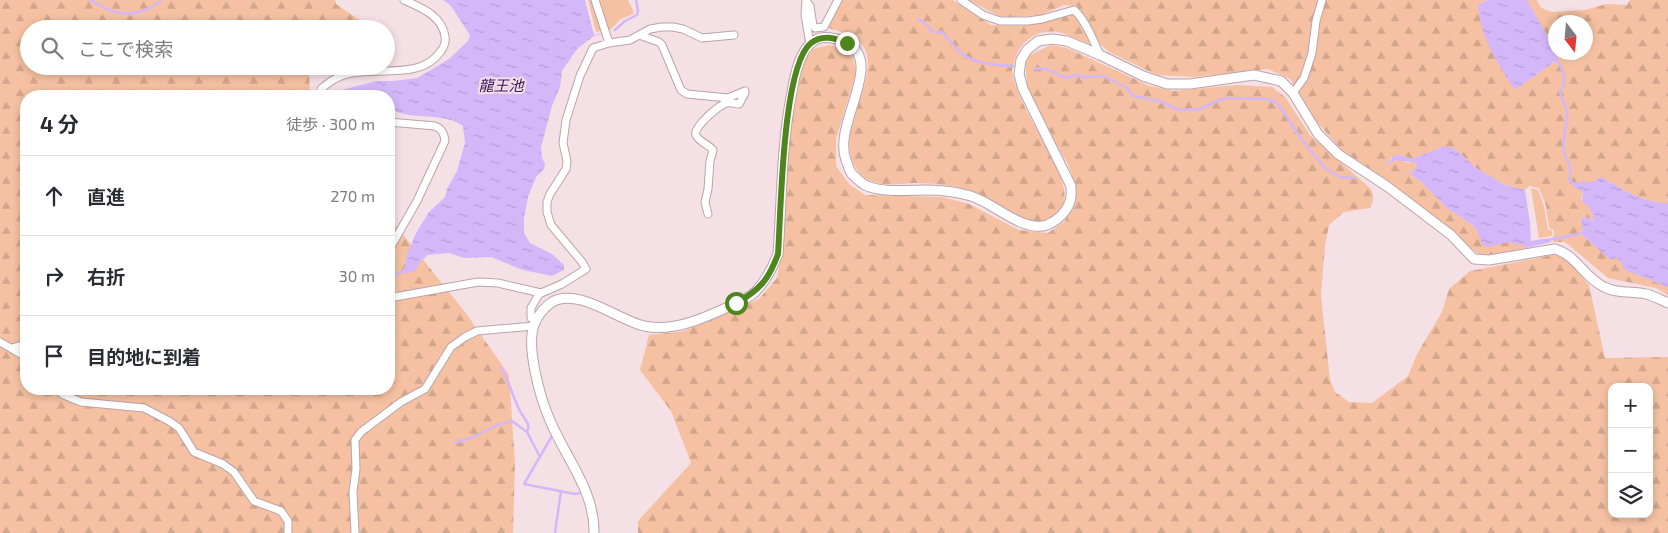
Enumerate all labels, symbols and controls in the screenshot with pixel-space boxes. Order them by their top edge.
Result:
north arrow [1548,15,1593,60]
search box [20,20,395,75]
route end [836,32,859,55]
icon: search [38,34,66,62]
text: ここで検索 [78,37,173,60]
water label: 龍王池 [478,76,525,94]
text: 4 分 [40,111,79,136]
text: 徒歩 · 300 m [286,114,375,133]
icon: ahead [40,182,68,210]
text: 直進 [87,185,125,208]
text: 270 m [331,186,375,205]
icon: right [40,262,68,290]
text: 右折 [87,265,125,288]
text: 30 m [339,266,375,285]
route start [725,292,748,315]
icon: arrive [40,342,68,370]
text: 目的地に到着 [87,345,201,368]
map controls [1608,383,1653,518]
button: + [1608,383,1653,428]
button: − [1608,428,1653,473]
button: layers [1608,473,1653,518]

